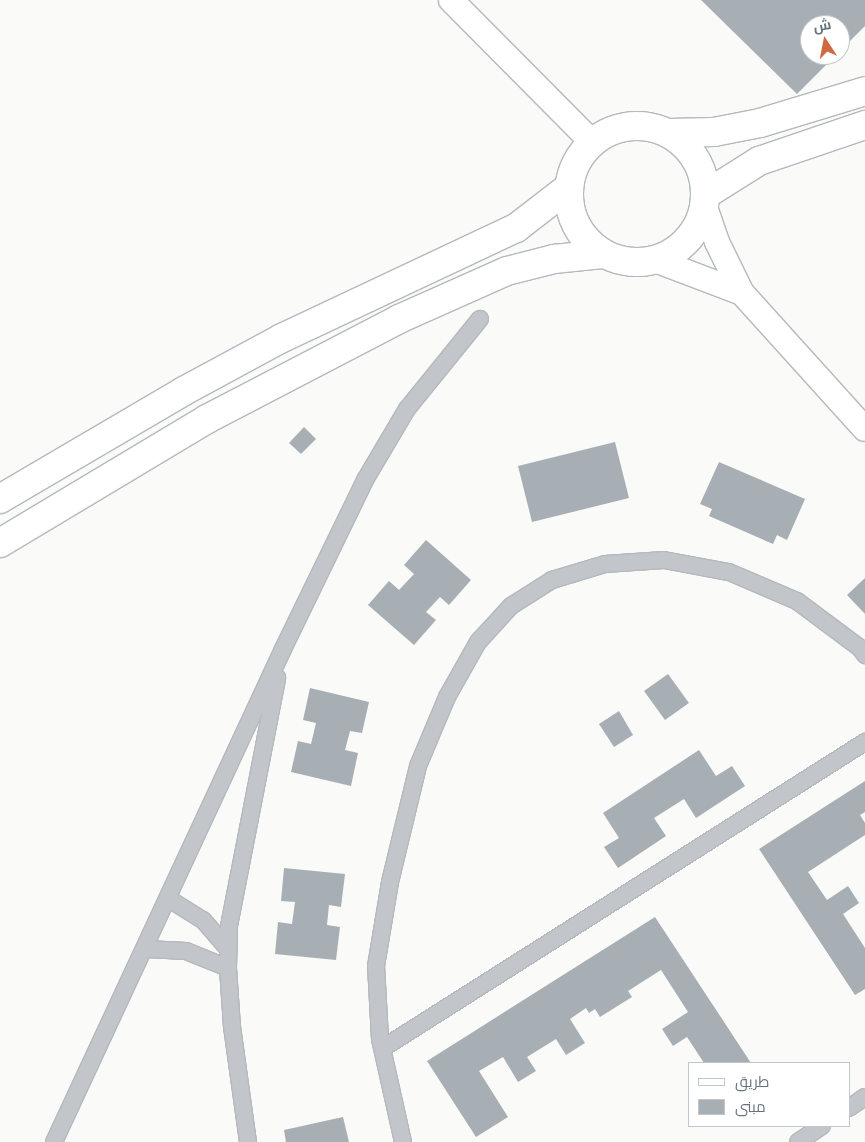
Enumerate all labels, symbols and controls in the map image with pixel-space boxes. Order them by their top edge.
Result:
north arrow [800,15,850,65]
text: ش [812,16,833,36]
legend [688,1062,850,1127]
text: طريق [735,1073,769,1091]
text: مبنى [735,1098,766,1116]

